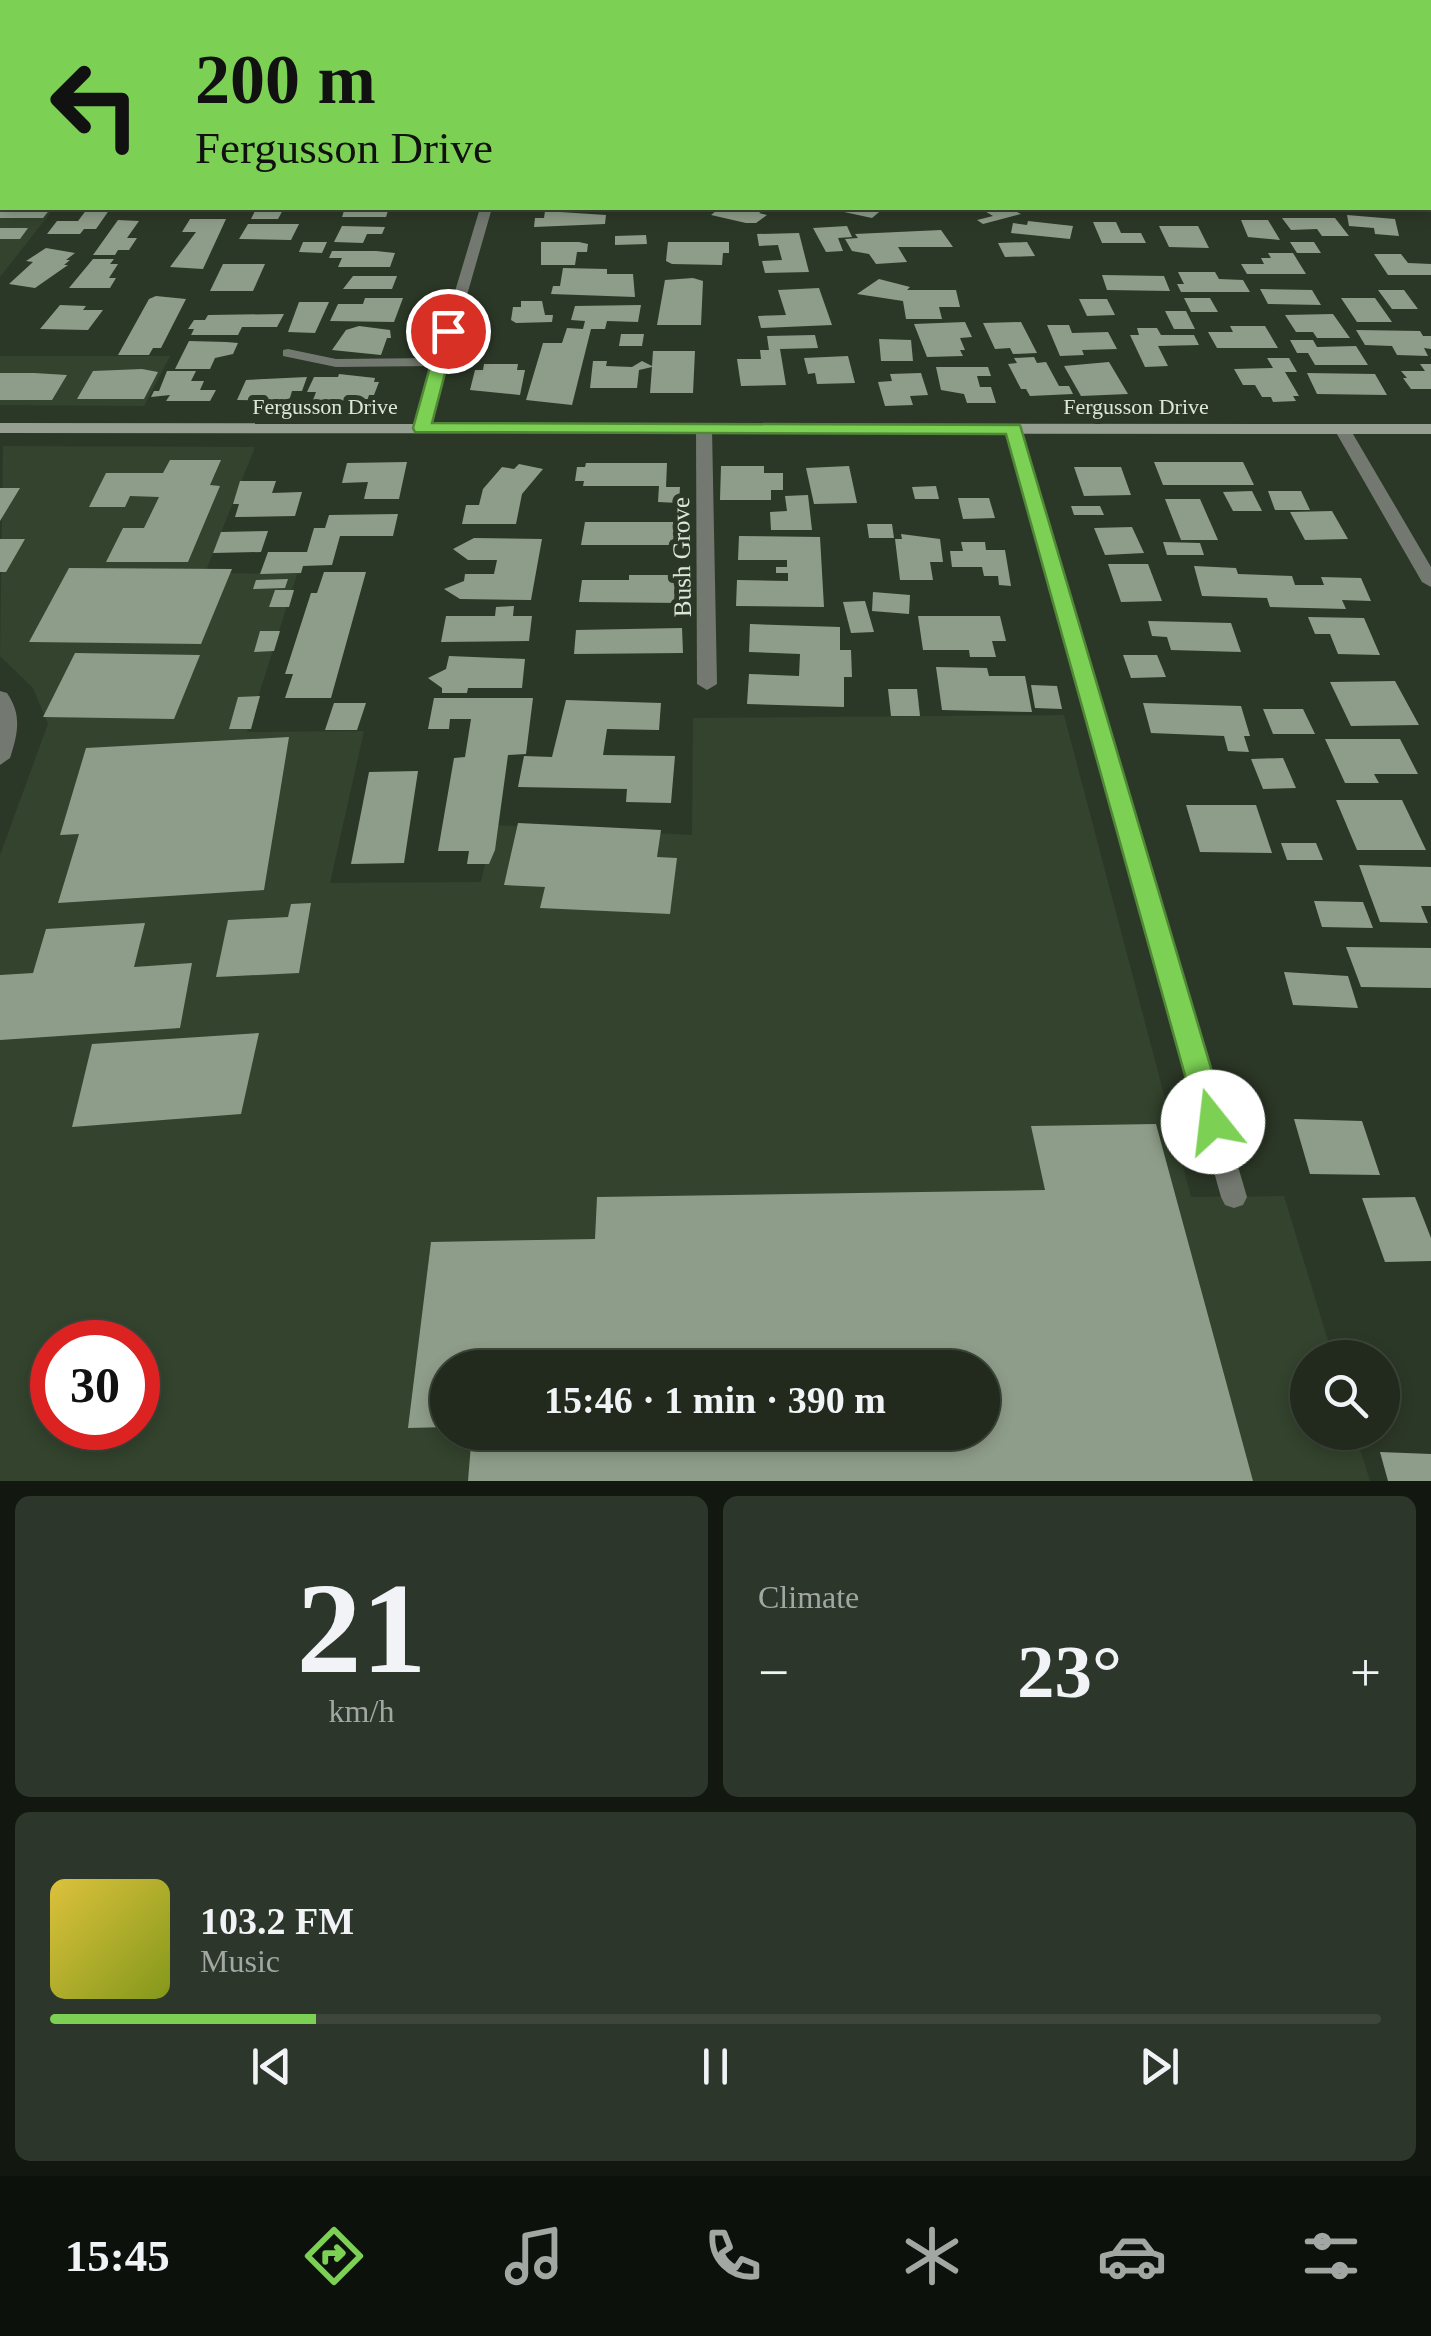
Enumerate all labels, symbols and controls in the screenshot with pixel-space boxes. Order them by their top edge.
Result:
icon: left [30,40,160,170]
text: 200 m [195,41,376,118]
text: Fergusson Drive [195,123,493,173]
pin [406,289,491,374]
icon: arrive [421,304,476,359]
street label: Fergusson Drive [252,394,398,419]
street label: Fergusson Drive [1063,394,1209,419]
street label: Bush Grove [667,497,696,617]
position arrow [1161,1070,1265,1174]
speed limit sign: 30 [30,1320,160,1450]
map controls [1290,1340,1400,1450]
button: search [1290,1340,1400,1450]
text: 15:46 · 1 min · 390 m [544,1379,886,1421]
text: 21 [297,1556,427,1700]
text: Climate [758,1579,859,1615]
text: 23° [1017,1630,1122,1713]
text: − [758,1642,789,1703]
text: + [1350,1642,1381,1703]
text: km/h [329,1693,394,1729]
text: 103.2 FM [200,1900,354,1942]
text: Music [200,1943,280,1979]
icon: previous [244,2039,299,2094]
icon: pause [688,2039,743,2094]
icon: next [1132,2039,1187,2094]
icon: directions [299,2221,369,2291]
icon: music [499,2221,569,2291]
icon: phone [698,2221,768,2291]
icon: climate [897,2221,967,2291]
icon: car [1097,2221,1167,2291]
icon: filters [1296,2221,1366,2291]
text: 15:45 [65,2231,170,2281]

